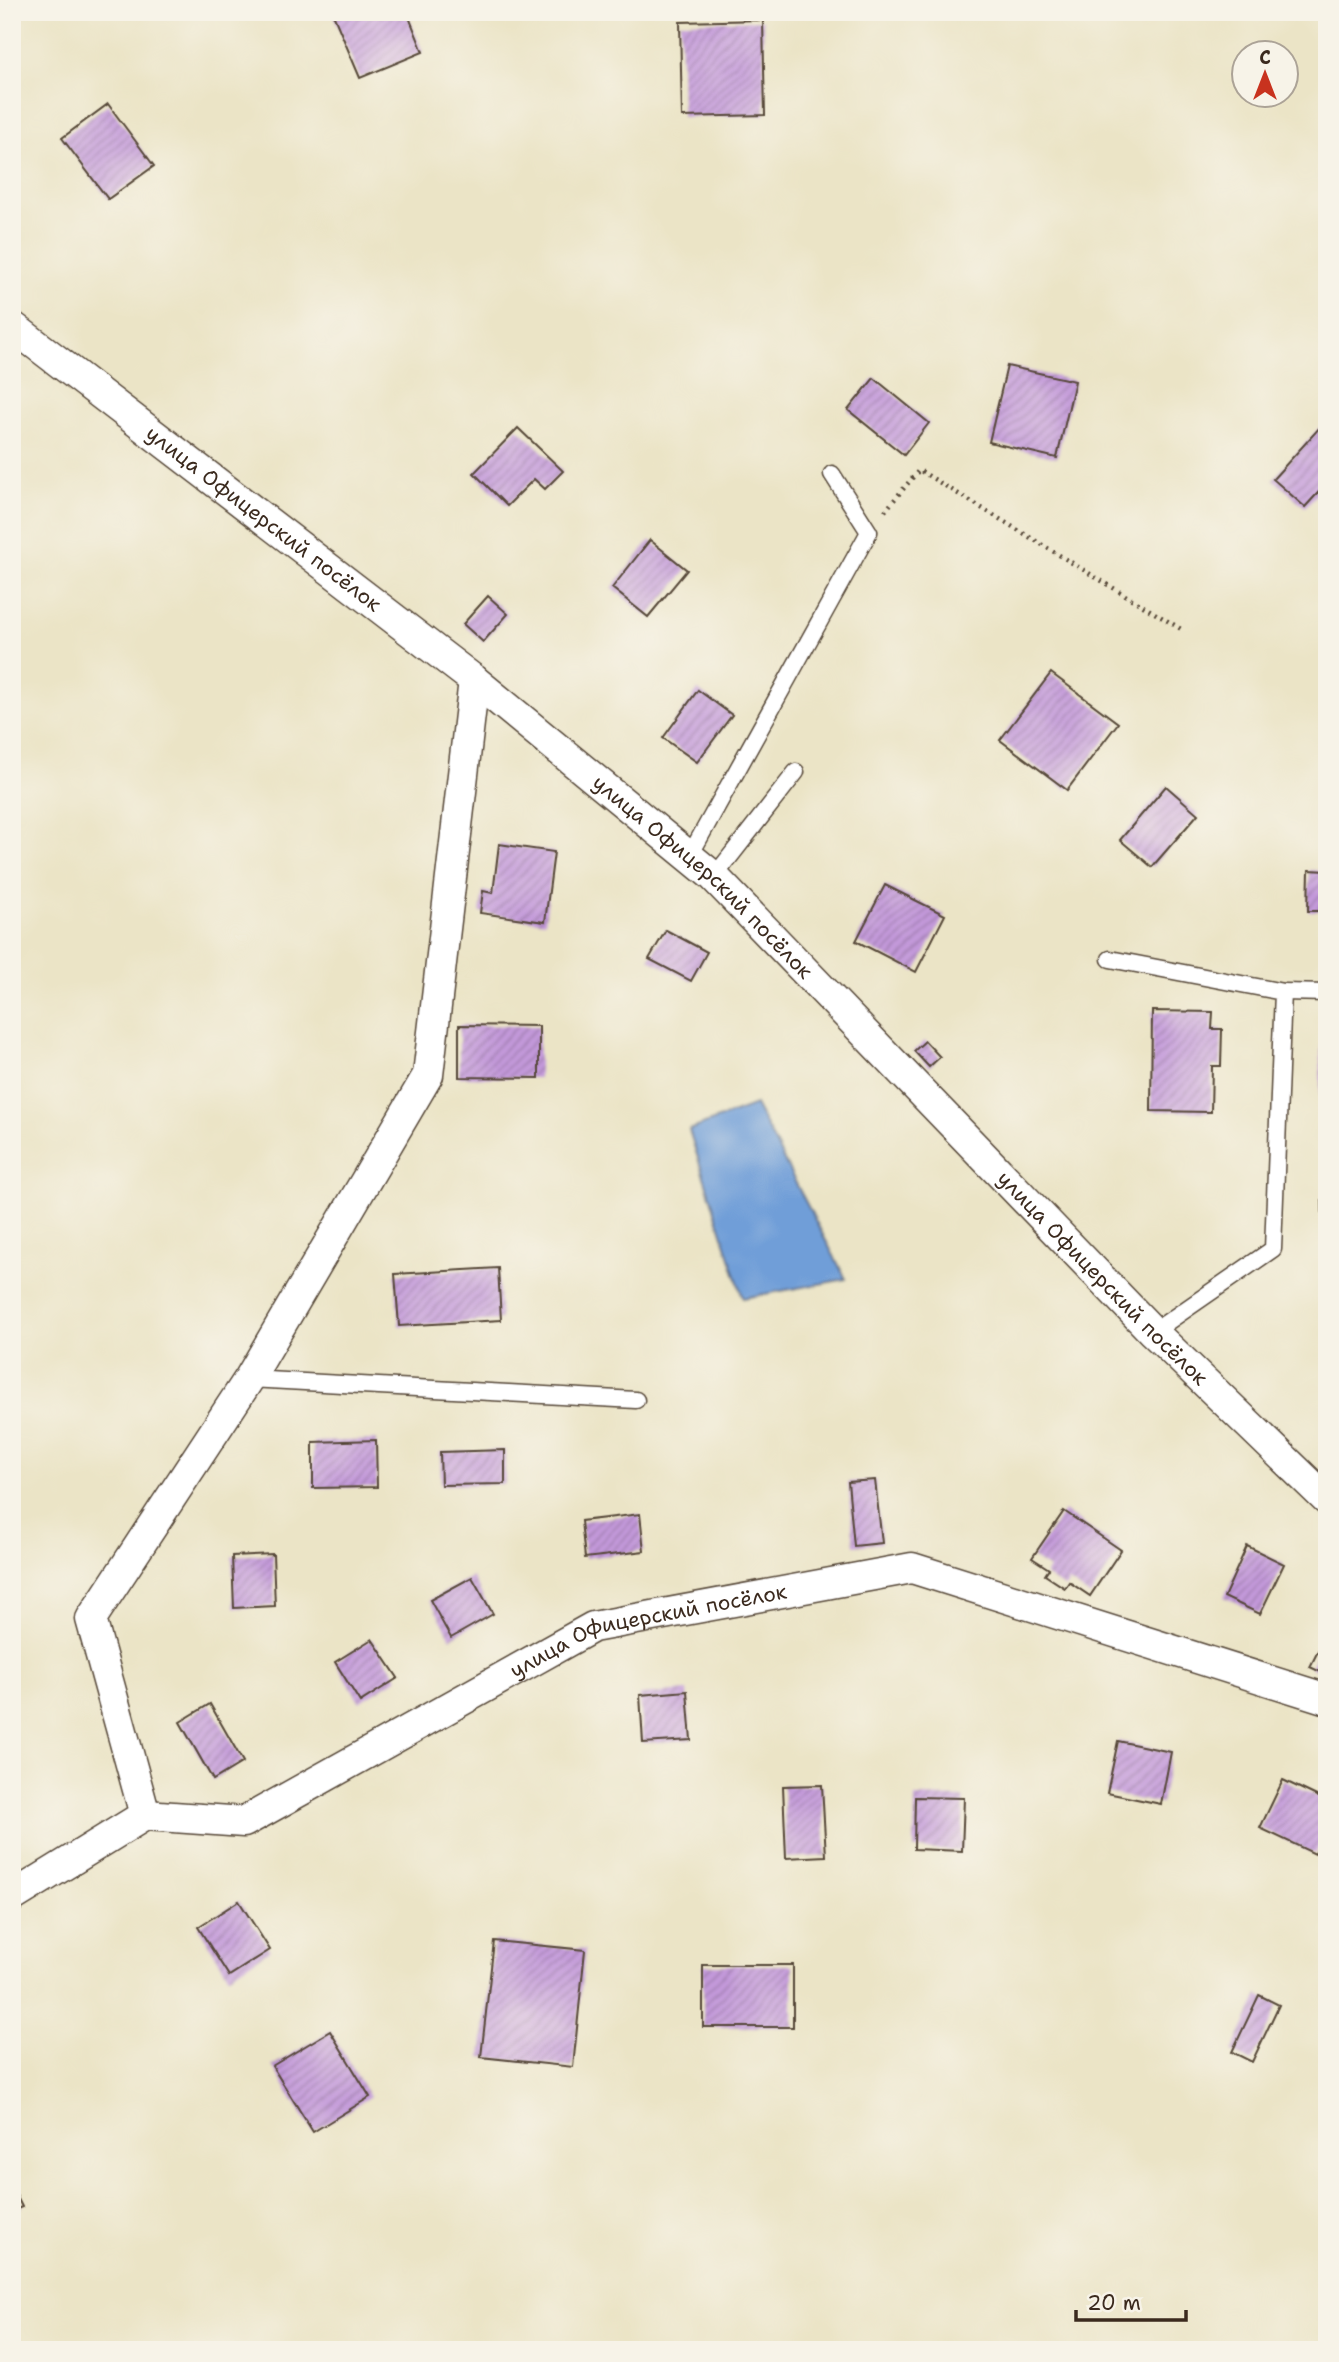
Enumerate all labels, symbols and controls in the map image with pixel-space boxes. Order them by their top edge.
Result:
north arrow [1230,38,1300,108]
text: С [1259,45,1271,70]
street label: улица Офицерский посёлок [140,419,387,618]
street label: улица Офицерский посёлок [586,769,819,985]
street label: улица Офицерский посёлок [991,1165,1214,1392]
street label: улица Офицерский посёлок [505,1577,789,1685]
scale bar [1076,2278,1187,2322]
text: 20 m [1087,2289,1141,2317]

